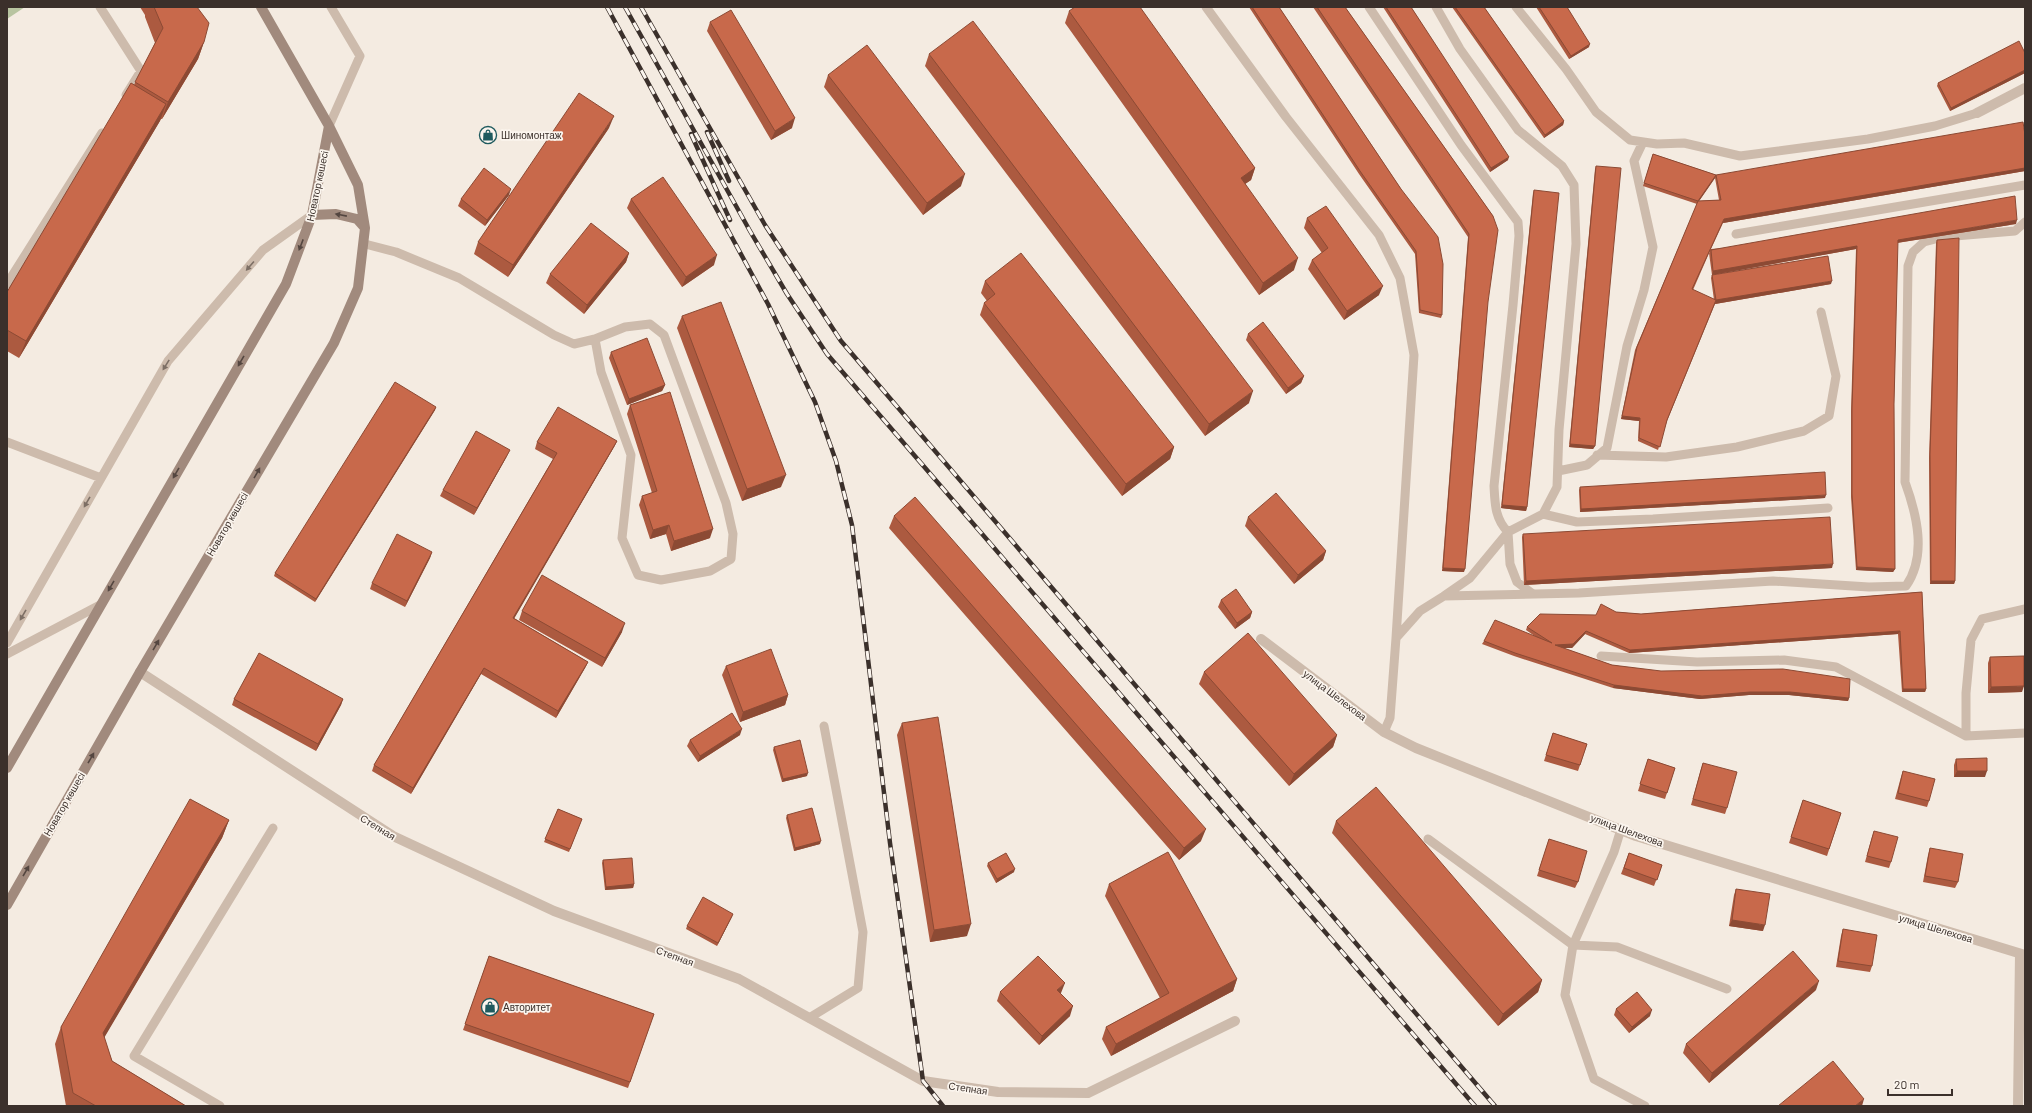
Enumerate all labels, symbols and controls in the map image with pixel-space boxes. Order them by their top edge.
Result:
shop icon: Шиномонтаж [478,125,498,145]
place label: Шиномонтаж [501,129,562,141]
street label: Новатор көшесі [304,150,330,222]
one-way arrow [335,212,347,218]
one-way arrow [297,240,303,252]
one-way arrow [245,261,254,271]
one-way arrow [238,355,245,367]
one-way arrow [162,360,170,371]
one-way arrow [173,467,180,479]
one-way arrow [254,467,261,479]
street label: Новатор көшесі [204,490,250,558]
one-way arrow [84,497,91,508]
one-way arrow [107,581,115,591]
one-way arrow [19,609,26,621]
one-way arrow [152,639,159,651]
street label: улица Шелехова [1301,667,1369,723]
one-way arrow [88,752,94,764]
street label: Новатор көшесі [41,770,87,838]
street label: улица Шелехова [1589,811,1665,849]
street label: Степная [358,812,398,842]
one-way arrow [23,865,30,877]
street label: улица Шелехова [1898,911,1975,945]
street label: Степная [655,944,695,968]
shop icon: Авторитет [480,997,500,1017]
place label: Авторитет [503,1001,551,1013]
scale bar [1888,1071,1952,1097]
text: 20 m [1894,1077,1920,1091]
street label: Степная [948,1079,988,1097]

